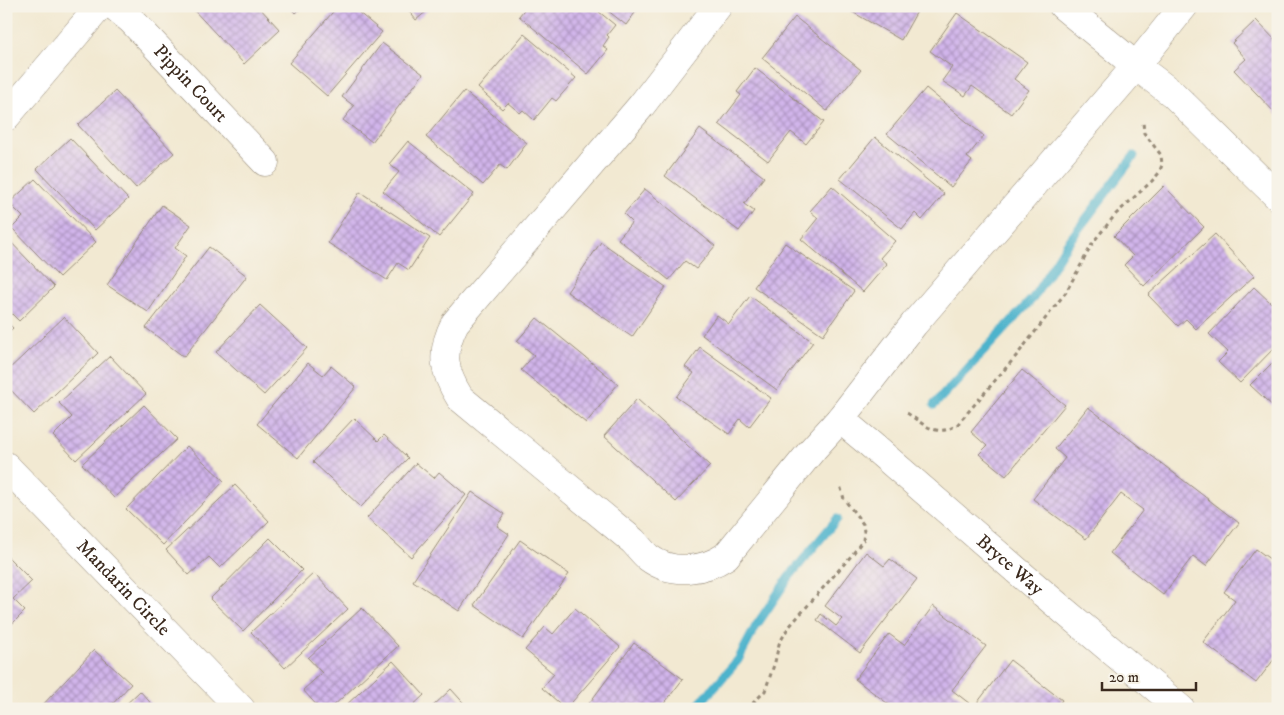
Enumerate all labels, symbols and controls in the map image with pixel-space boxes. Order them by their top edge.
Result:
street label: Pippin Court [149,40,233,127]
street label: Bryce Way [972,529,1049,601]
street label: Mandarin Circle [72,535,175,641]
scale bar [1102,660,1195,692]
text: 20 m [1109,668,1139,687]

